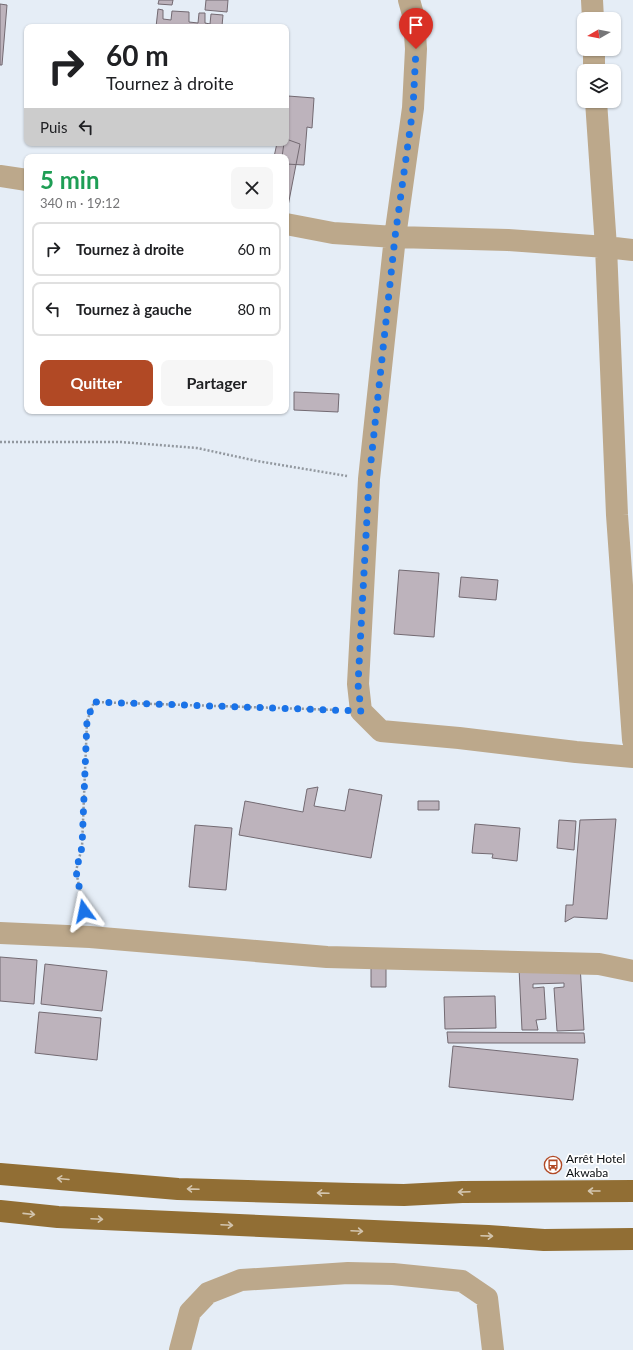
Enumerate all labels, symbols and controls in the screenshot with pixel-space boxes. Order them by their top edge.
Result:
pin [399,8,433,49]
north arrow [577,12,621,56]
map controls [577,12,621,108]
icon: arrive [405,14,427,36]
text: 60 m [106,38,169,72]
icon: right [40,40,92,92]
button: layers [577,64,621,108]
text: Tournez à droite [106,72,234,94]
icon: left [75,116,97,138]
text: Puis [40,118,67,136]
text: 5 min [40,165,100,194]
button: close [231,167,273,209]
text: 340 m · 19:12 [40,195,120,211]
icon: right [42,238,64,260]
text: Tournez à droite [76,240,184,258]
text: 60 m [237,240,271,258]
icon: left [42,298,64,320]
text: Tournez à gauche [76,300,192,318]
text: 80 m [237,300,271,318]
button: Quitter [40,360,153,406]
button: Partager [161,360,273,406]
position arrow [63,890,105,932]
place label: Arrêt Hotel Akwaba [566,1151,625,1180]
bus stop icon: Arrêt Hotel Akwaba [543,1155,563,1175]
one-way arrow [57,1176,70,1183]
one-way arrow [187,1185,200,1193]
one-way arrow [588,1187,601,1195]
one-way arrow [458,1188,471,1196]
one-way arrow [317,1189,330,1197]
one-way arrow [22,1210,35,1218]
one-way arrow [90,1215,103,1223]
one-way arrow [220,1221,233,1229]
one-way arrow [350,1227,363,1234]
one-way arrow [480,1232,493,1240]

